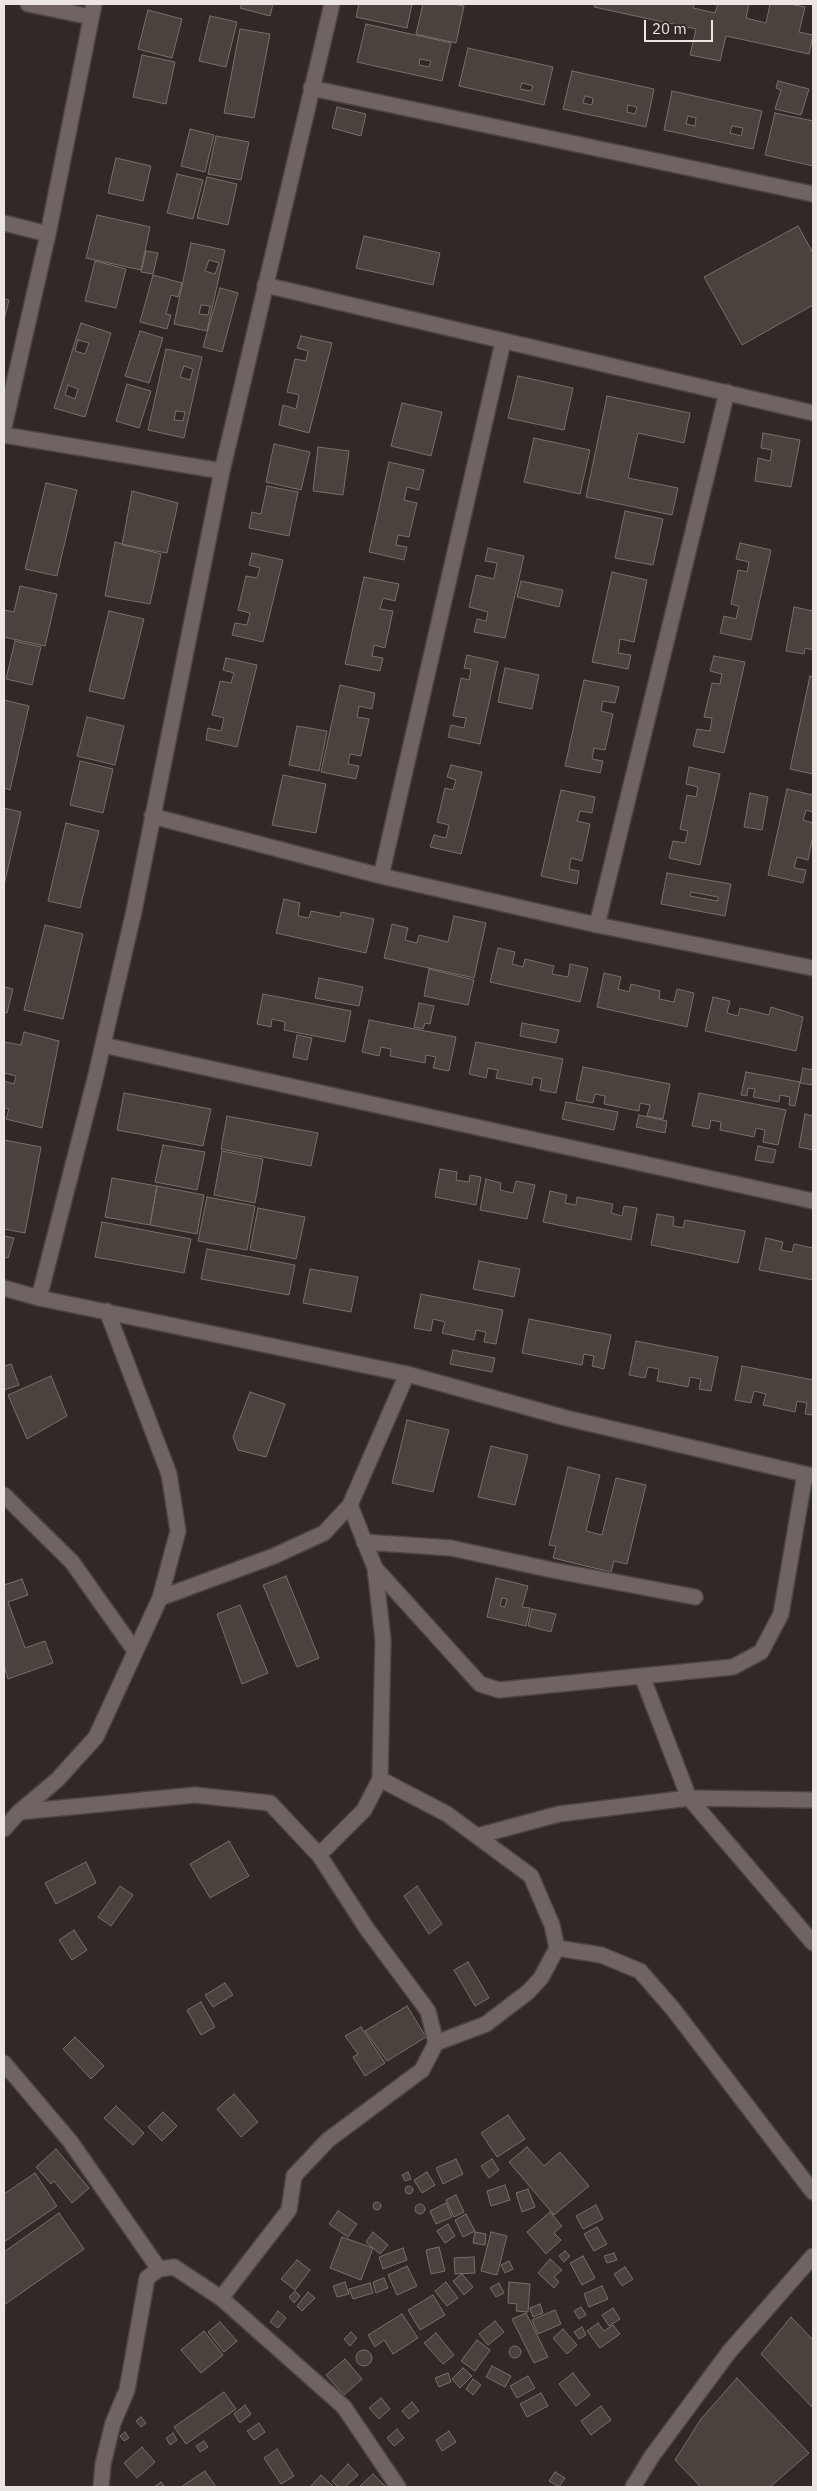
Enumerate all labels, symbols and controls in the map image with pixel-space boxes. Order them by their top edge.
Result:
scale bar [647,10,716,42]
text: 20 m [652,19,687,38]

